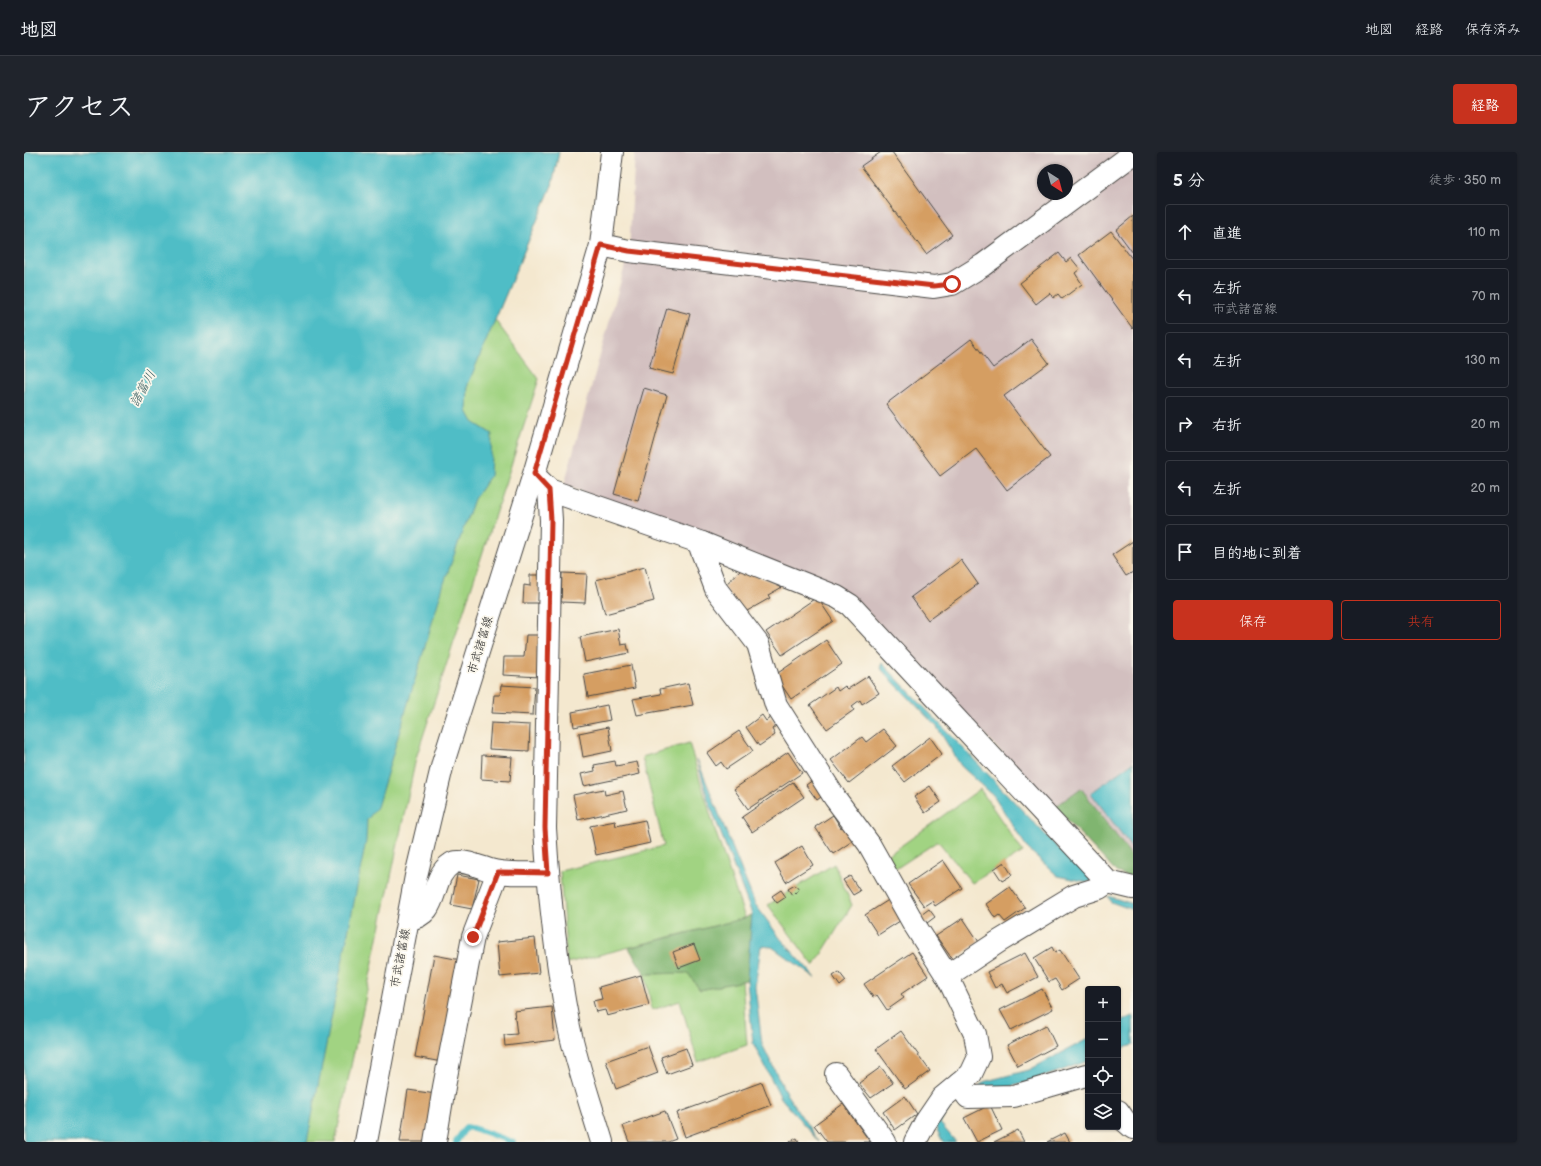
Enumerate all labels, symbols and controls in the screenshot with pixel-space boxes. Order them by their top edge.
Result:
text: 地図 [20,19,58,42]
text: 地図 [1365,21,1393,38]
text: 経路 [1415,21,1443,38]
text: 保存済み [1465,21,1521,38]
button: 経路 [1453,84,1517,124]
text: アクセス [24,91,134,124]
north arrow [1037,164,1073,200]
text: 5 分 [1173,171,1204,191]
text: 徒歩 · 350 m [1429,172,1501,188]
icon: ahead [1174,221,1196,243]
text: 直進 [1212,224,1242,243]
text: 110 m [1468,224,1500,240]
route start [943,275,961,293]
text: 左折 [1212,279,1242,298]
icon: left [1174,285,1196,307]
text: 70 m [1472,288,1500,304]
text: 市武諸富線 [1212,301,1277,317]
icon: left [1174,349,1196,371]
text: 左折 [1212,352,1242,371]
text: 130 m [1465,352,1500,368]
water label: 諸富川 [126,368,159,409]
icon: right [1174,413,1196,435]
text: 右折 [1212,416,1242,435]
text: 20 m [1470,416,1500,432]
icon: left [1174,477,1196,499]
text: 左折 [1212,480,1242,499]
text: 20 m [1470,480,1500,496]
icon: arrive [1174,541,1196,563]
text: 目的地に到着 [1212,544,1302,563]
button: 保存 [1173,600,1333,640]
button: 共有 [1341,600,1501,640]
street label: 市武諸富線 [465,614,496,676]
street label: 市武諸富線 [387,927,414,989]
route end [464,928,482,946]
map controls [1085,986,1121,1130]
button: + [1085,986,1121,1022]
button: − [1085,1022,1121,1058]
button: locate [1085,1058,1121,1094]
button: layers [1085,1094,1121,1130]

